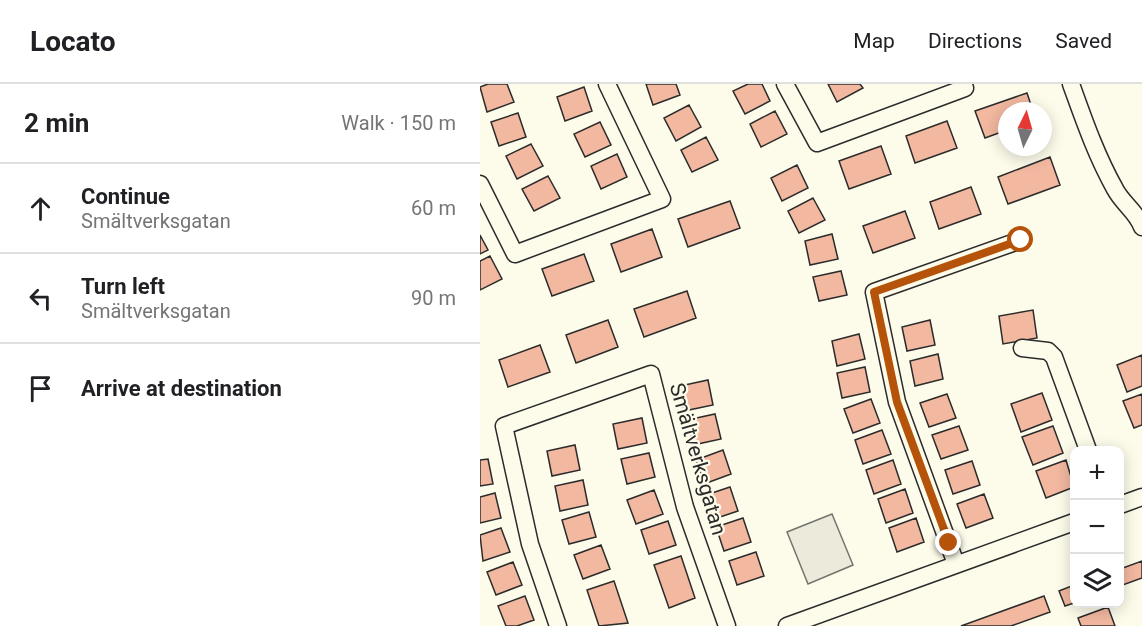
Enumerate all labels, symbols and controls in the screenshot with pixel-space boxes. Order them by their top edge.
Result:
text: Locato [30,25,115,58]
text: Map [853,29,895,53]
text: Directions [928,29,1022,53]
text: Saved [1055,29,1112,53]
north arrow [998,102,1052,156]
text: 2 min [24,108,89,138]
text: Walk · 150 m [341,111,456,135]
text: Continue [81,184,170,209]
icon: ahead [24,192,57,225]
text: 60 m [411,196,456,220]
text: Smältverksgatan [81,209,231,233]
route start [1007,226,1033,252]
text: Turn left [81,274,165,299]
icon: left [24,282,57,315]
text: 90 m [411,286,456,310]
text: Smältverksgatan [81,299,231,323]
icon: arrive [24,372,57,405]
text: Arrive at destination [81,376,282,401]
street label: Smältverksgatan [665,380,731,538]
map controls [1070,446,1124,608]
button: + [1070,446,1124,500]
button: − [1070,500,1124,554]
route end [935,529,961,555]
button: layers [1070,554,1124,608]

